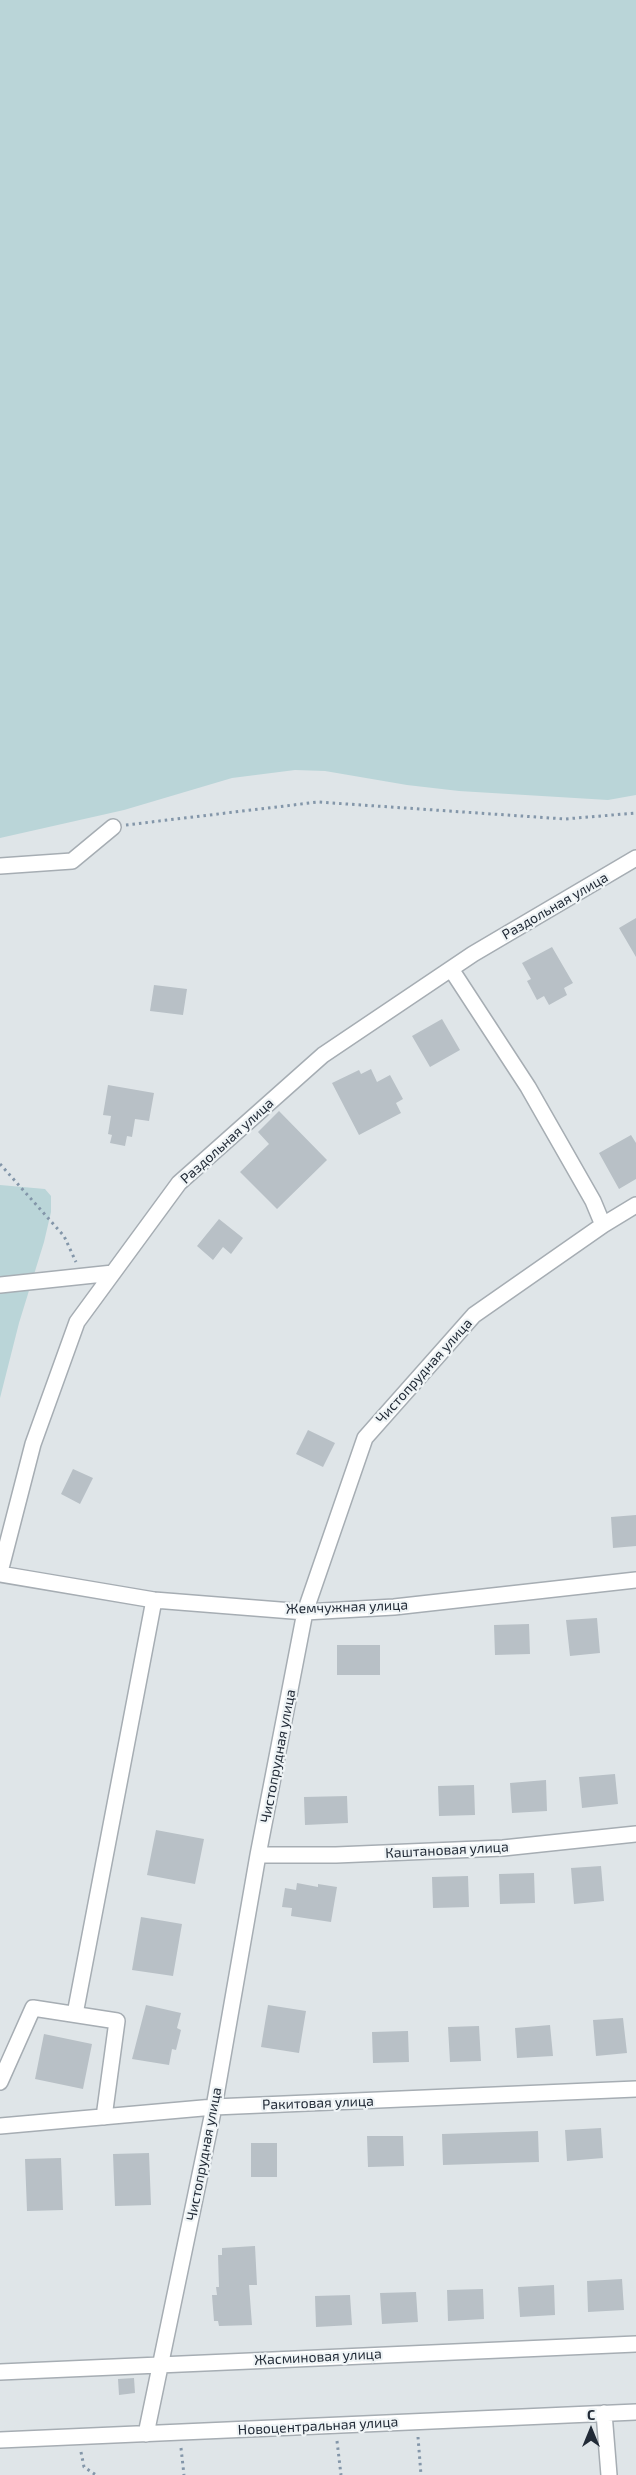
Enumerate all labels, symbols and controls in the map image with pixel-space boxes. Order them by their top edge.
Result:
street label: Раздольная улица [499,869,611,943]
street label: Раздольная улица [177,1095,277,1187]
street label: Чистопрудная улица [372,1315,476,1427]
street label: Жемчужная улица [286,1596,408,1618]
street label: Чистопрудная улица [257,1688,299,1824]
street label: Каштановая улица [385,1838,509,1862]
street label: Чистопрудная улица [183,2086,225,2222]
street label: Ракитовая улица [262,2093,374,2113]
street label: Жасминовая улица [254,2345,382,2369]
north arrow [566,2405,616,2455]
text: С [587,2406,595,2423]
street label: Новоцентральная улица [237,2413,399,2439]

